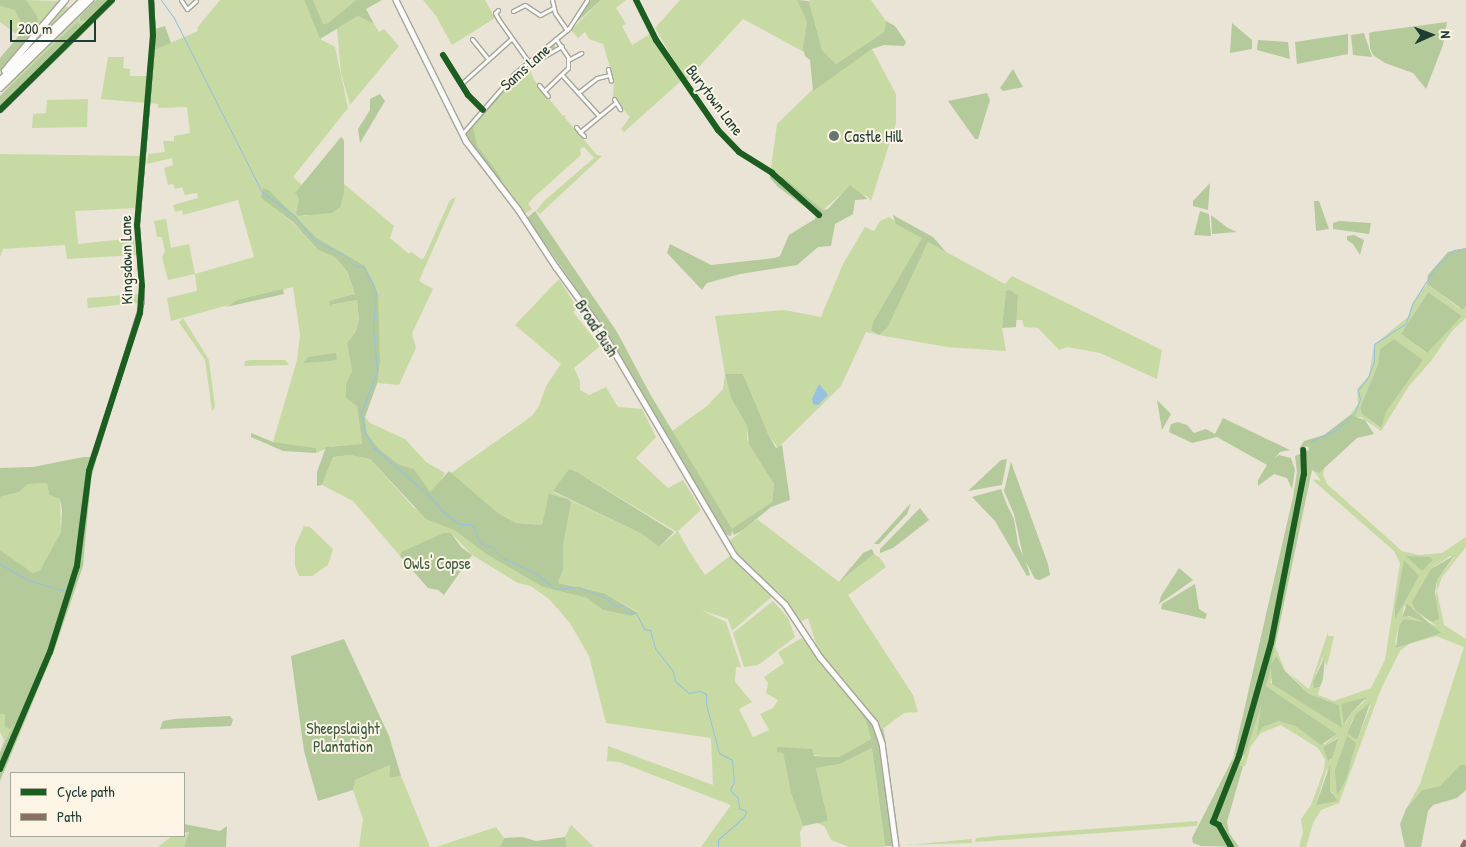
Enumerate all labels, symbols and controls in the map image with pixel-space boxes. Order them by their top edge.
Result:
scale bar [12,10,99,42]
north arrow [1406,10,1456,60]
text: 200 m [18,18,52,39]
text: N [1437,30,1456,39]
street label: Sams Lane [496,40,554,94]
street label: Burytown Lane [682,61,748,139]
place label: Castle Hill [844,126,903,146]
marker: Castle Hill [828,130,840,142]
street label: Kingsdown Lane [116,215,136,305]
street label: Broad Bush [571,296,623,360]
park label: Owls' Copse [403,553,471,573]
park label: Sheepslaight Plantation [306,718,380,756]
legend [10,772,185,837]
text: Cycle path [57,781,115,802]
text: Path [57,806,82,827]

